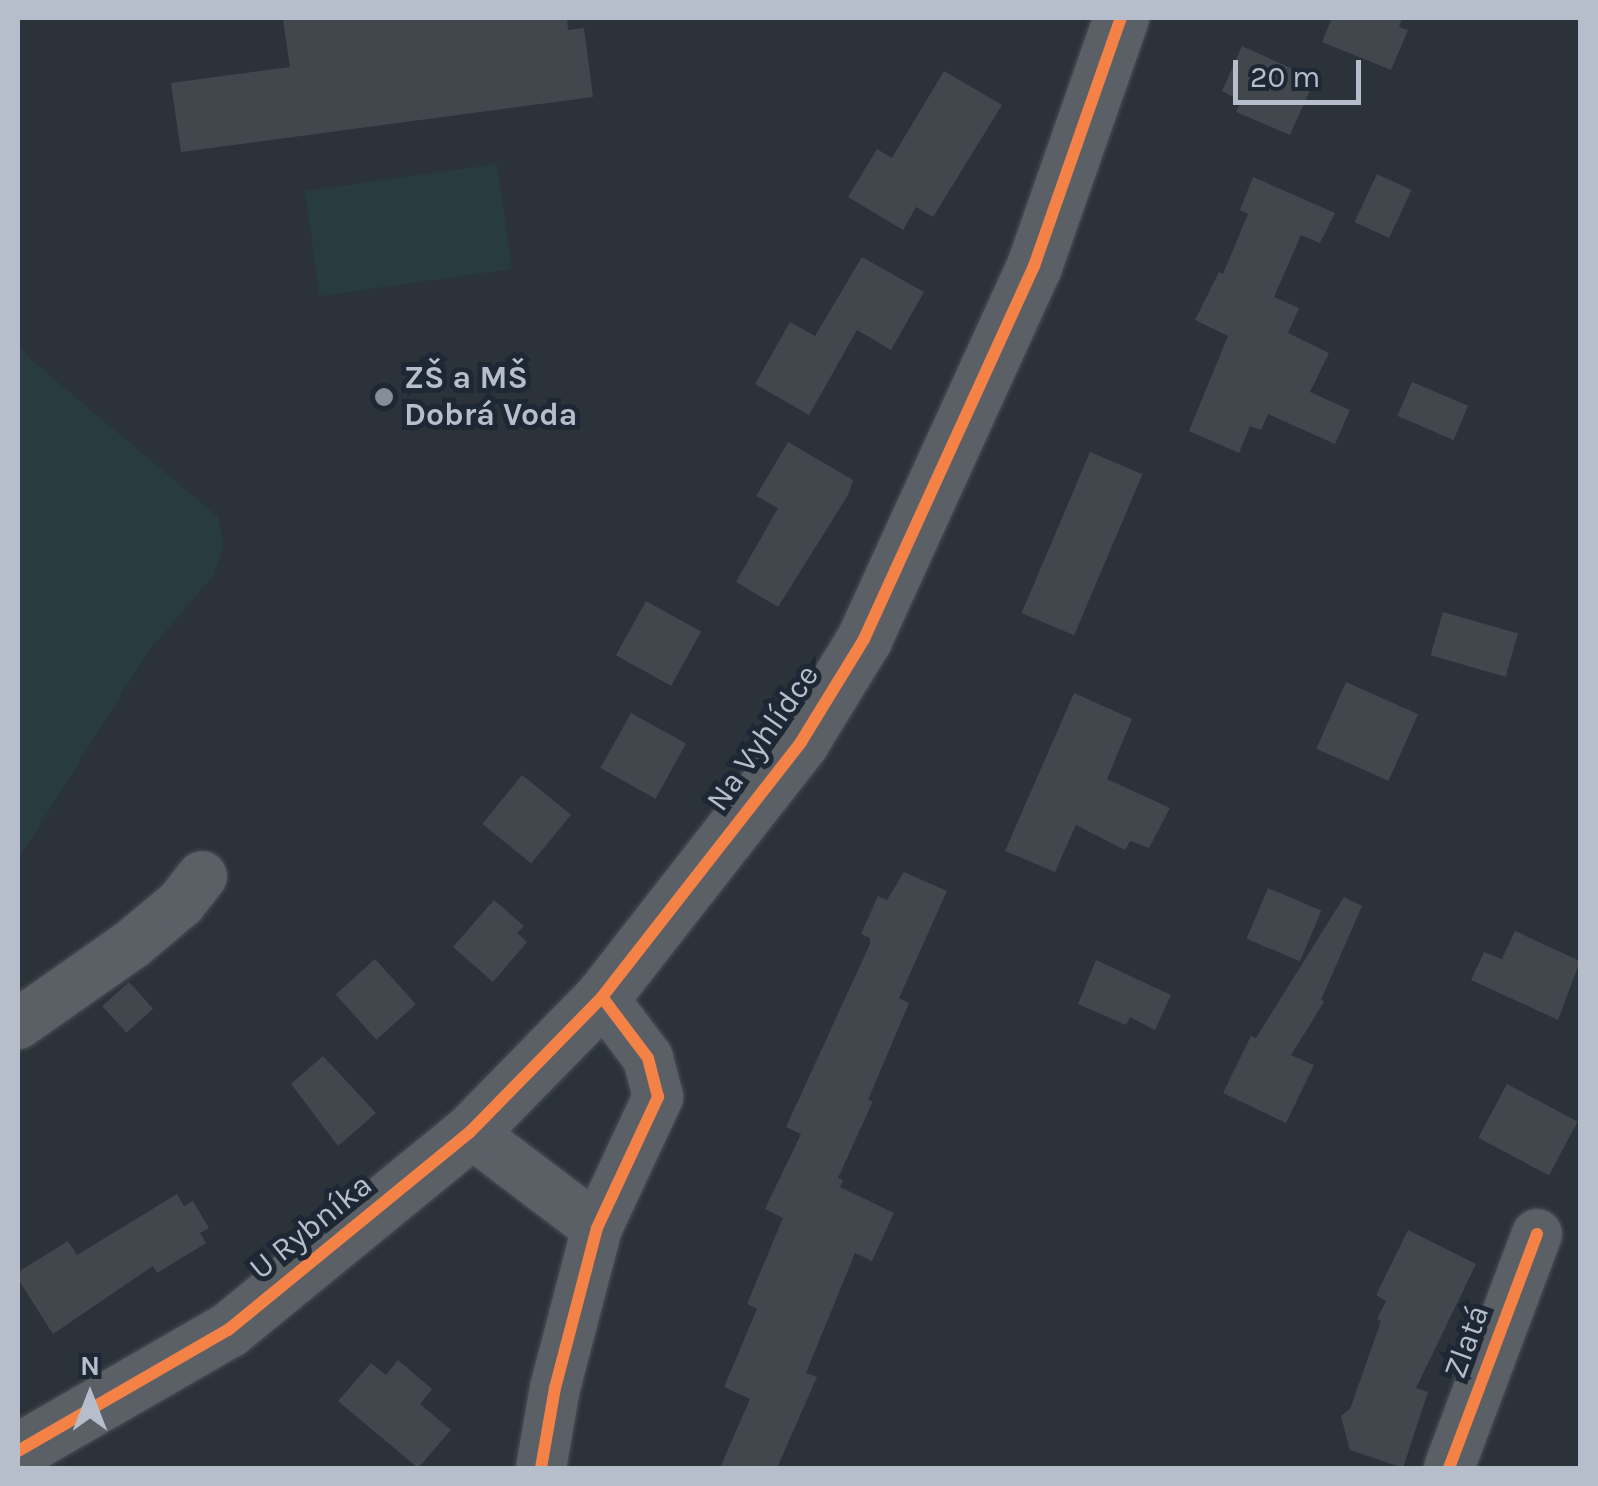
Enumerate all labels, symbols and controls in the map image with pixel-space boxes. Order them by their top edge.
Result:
scale bar [1238,40,1366,102]
text: 20 m [1250,59,1320,95]
place label: ZŠ a MŠ Dobrá Voda [404,360,578,435]
marker: ZŠ a MŠ Dobrá Voda [373,386,395,408]
street label: Na Vyhlídce [699,657,827,819]
street label: U Rybníka [242,1166,380,1288]
street label: Zlatá [1436,1300,1498,1384]
north arrow [40,1346,140,1446]
text: N [80,1349,100,1382]

